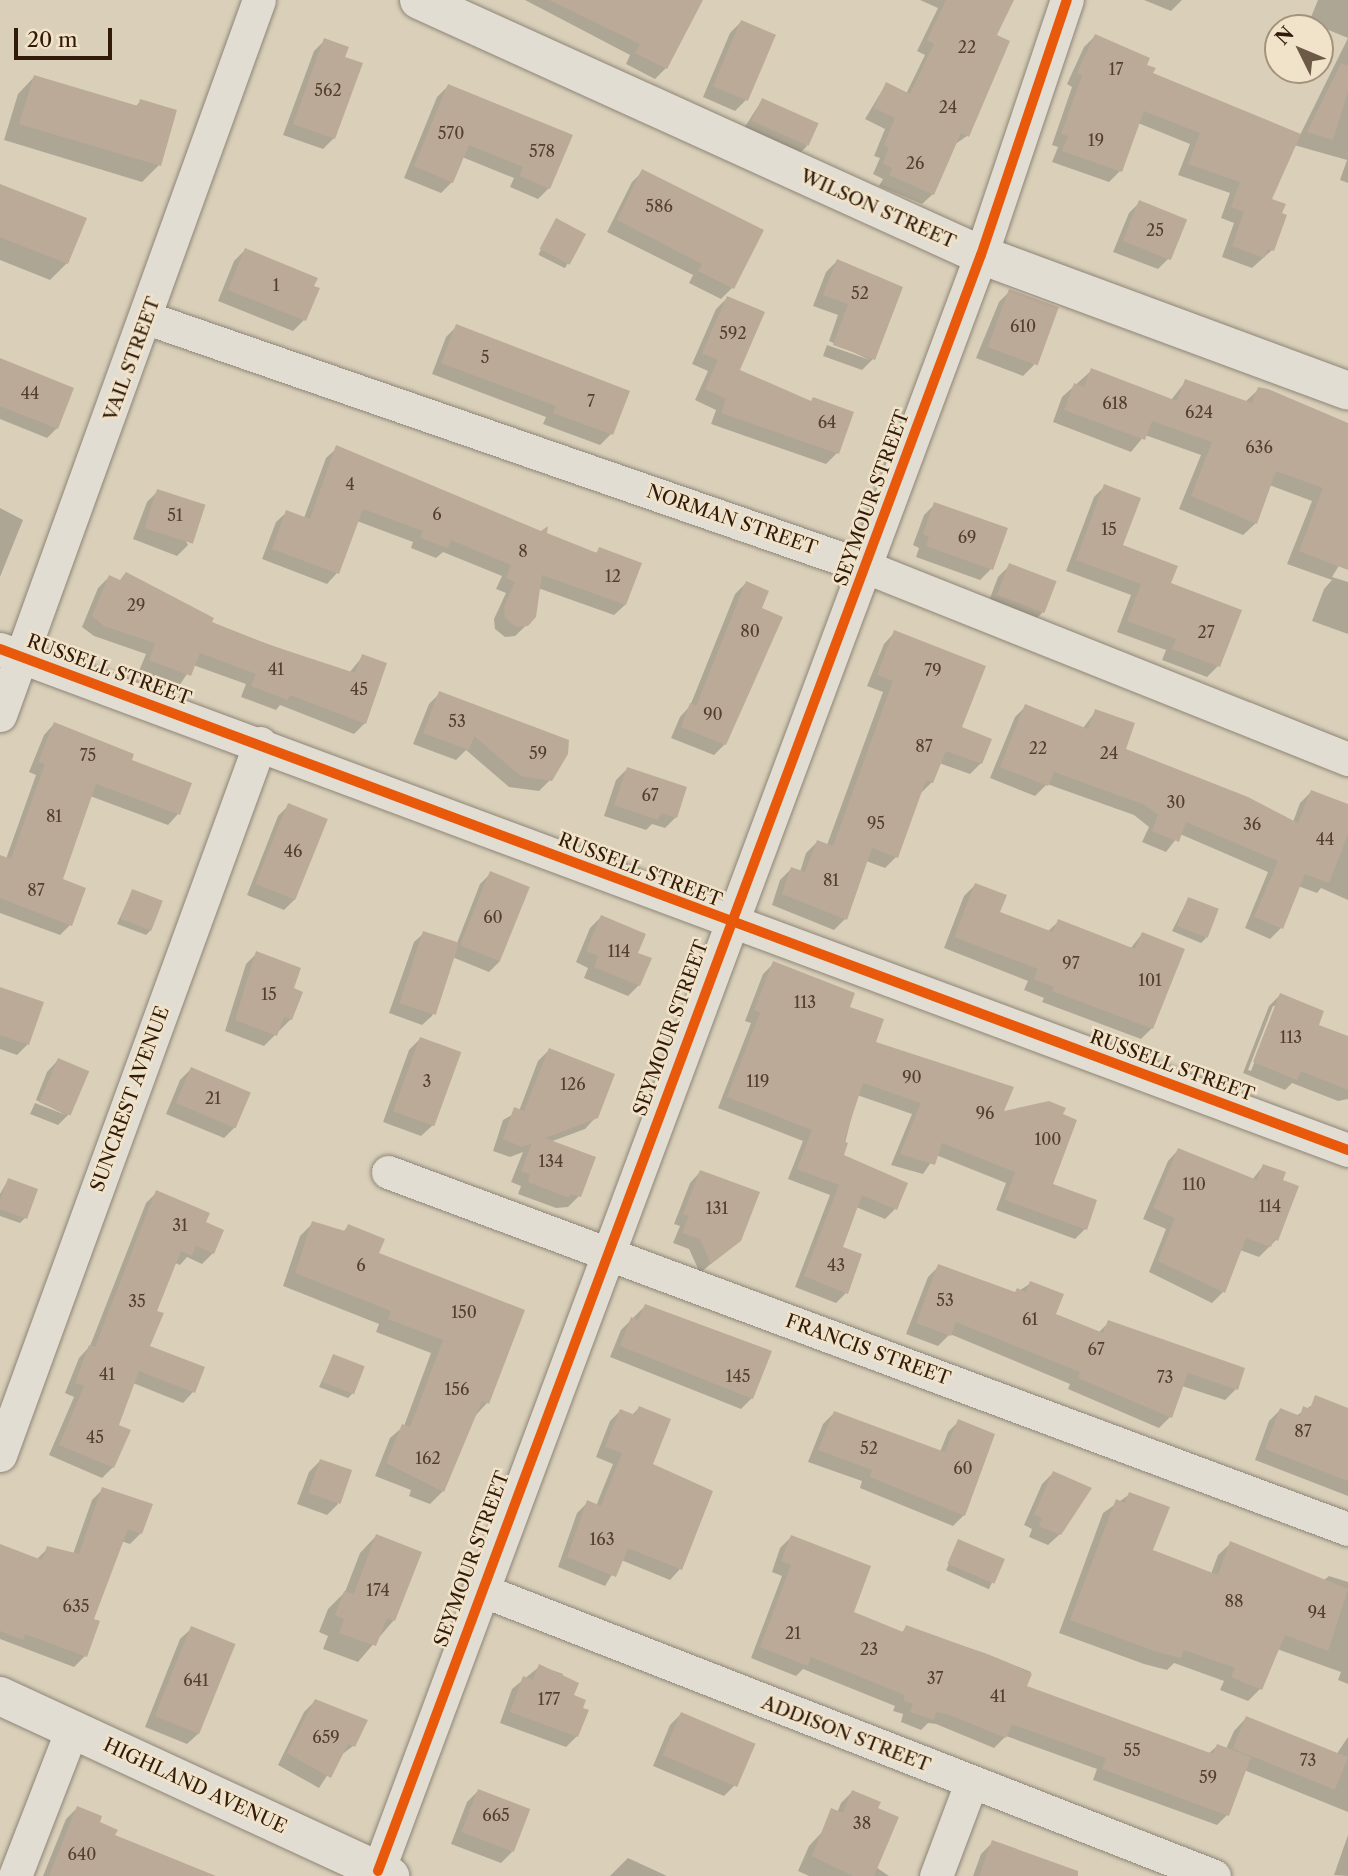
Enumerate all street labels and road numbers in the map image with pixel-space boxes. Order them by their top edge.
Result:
street label: WILSON STREET [797,164,959,254]
street label: VAIL STREET [99,294,165,424]
street label: SEYMOUR STREET [829,407,915,589]
street label: NORMAN STREET [644,480,820,560]
street label: RUSSELL STREET [23,630,195,710]
street label: RUSSELL STREET [555,828,725,912]
street label: SEYMOUR STREET [628,937,714,1119]
street label: SUNCREST AVENUE [86,1003,174,1195]
street label: RUSSELL STREET [1086,1026,1258,1106]
street label: FRANCIS STREET [782,1310,954,1390]
street label: SEYMOUR STREET [429,1468,515,1650]
street label: ADDISON STREET [758,1691,934,1777]
street label: HIGHLAND AVENUE [99,1733,291,1839]

